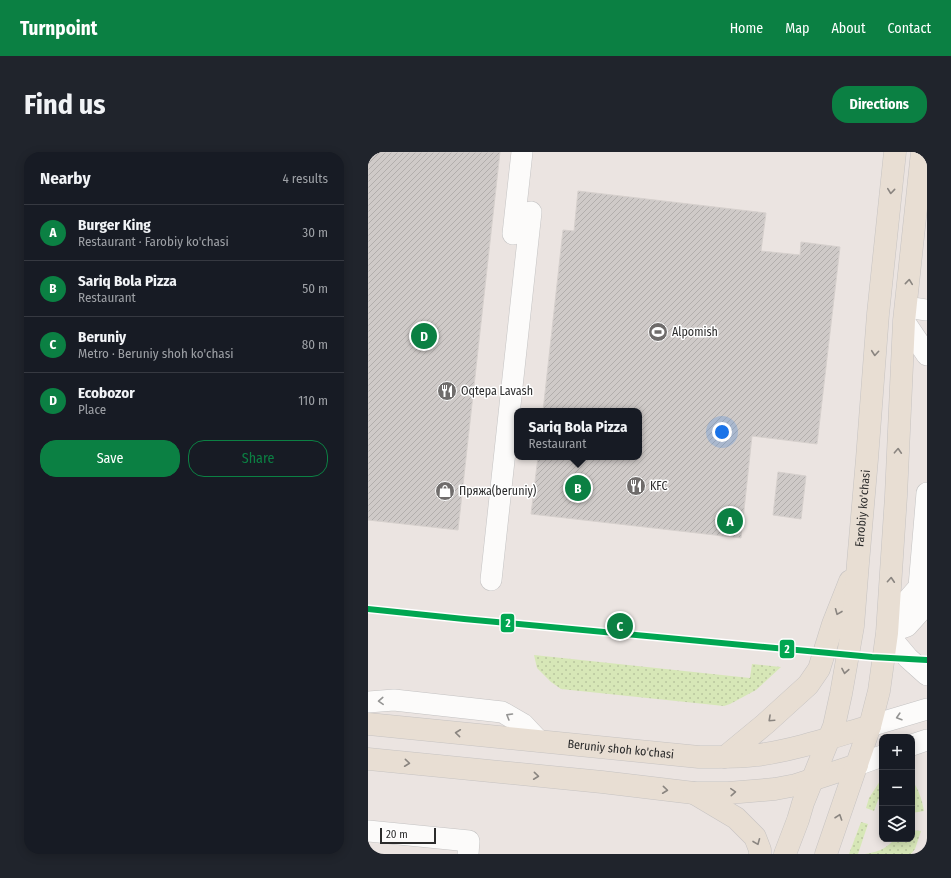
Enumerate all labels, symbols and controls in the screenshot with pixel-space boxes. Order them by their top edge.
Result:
text: Turnpoint [20,17,97,40]
text: Home [730,20,763,37]
text: Map [785,20,809,37]
text: About [831,20,866,37]
text: Contact [888,20,931,37]
button: Directions [832,86,927,123]
text: Find us [24,88,106,121]
text: Nearby [40,168,91,189]
text: 4 results [282,171,328,186]
one-way arrow [887,188,896,194]
text: Burger King [78,216,151,234]
text: A [49,225,57,240]
text: 30 m [302,225,328,240]
text: Restaurant · Farobiy ko'chasi [78,234,229,249]
text: Sariq Bola Pizza [78,272,177,290]
one-way arrow [904,279,913,285]
text: B [49,281,57,296]
text: 50 m [302,281,328,296]
text: Restaurant [78,290,136,305]
pin: D [411,321,437,351]
sports icon: Alpomish [647,321,669,343]
place label: Alpomish [672,325,718,339]
text: Beruniy [78,328,126,346]
text: C [50,337,56,352]
text: 80 m [302,337,328,352]
text: Metro · Beruniy shoh ko'chasi [78,346,233,361]
one-way arrow [870,350,879,356]
restaurant icon: Oqtepa Lavash [436,380,458,402]
text: Ecobozor [78,384,135,402]
place label: Oqtepa Lavash [461,384,533,398]
text: D [49,393,57,408]
text: 110 m [298,393,328,408]
text: Place [78,402,106,417]
popup [514,408,642,460]
text: Sariq Bola Pizza [529,418,627,436]
your location [712,422,732,442]
text: Restaurant [529,436,586,451]
button: Save [40,440,180,477]
button: Share [188,440,328,477]
one-way arrow [894,448,903,454]
street label: Farobiy ko'chasi [852,469,873,548]
pin: B [565,473,591,503]
restaurant icon: KFC [625,475,647,497]
place label: KFC [650,479,668,493]
shop icon: Пряжа(beruniy) [434,480,456,502]
place label: Пряжа(beruniy) [459,484,537,498]
pin: A [717,506,743,536]
one-way arrow [886,577,895,583]
one-way arrow [834,609,842,616]
pin: C [607,611,633,641]
line badge: 2 [500,613,515,633]
text: 2 [504,617,511,630]
line badge: 2 [779,639,795,659]
text: 2 [783,643,790,656]
one-way arrow [842,668,850,674]
one-way arrow [378,697,384,705]
one-way arrow [895,712,902,721]
one-way arrow [506,713,513,721]
one-way arrow [768,715,776,722]
one-way arrow [455,728,461,737]
map controls [879,734,915,842]
button: + [879,734,915,770]
street label: Beruniy shoh ko'chasi [567,737,675,761]
one-way arrow [404,759,410,768]
button: − [879,770,915,806]
one-way arrow [533,772,539,781]
one-way arrow [662,785,669,794]
one-way arrow [730,788,736,797]
button: layers [879,806,915,842]
one-way arrow [834,814,842,821]
scale bar [380,826,436,845]
text: 20 m [386,828,408,841]
one-way arrow [752,838,760,845]

